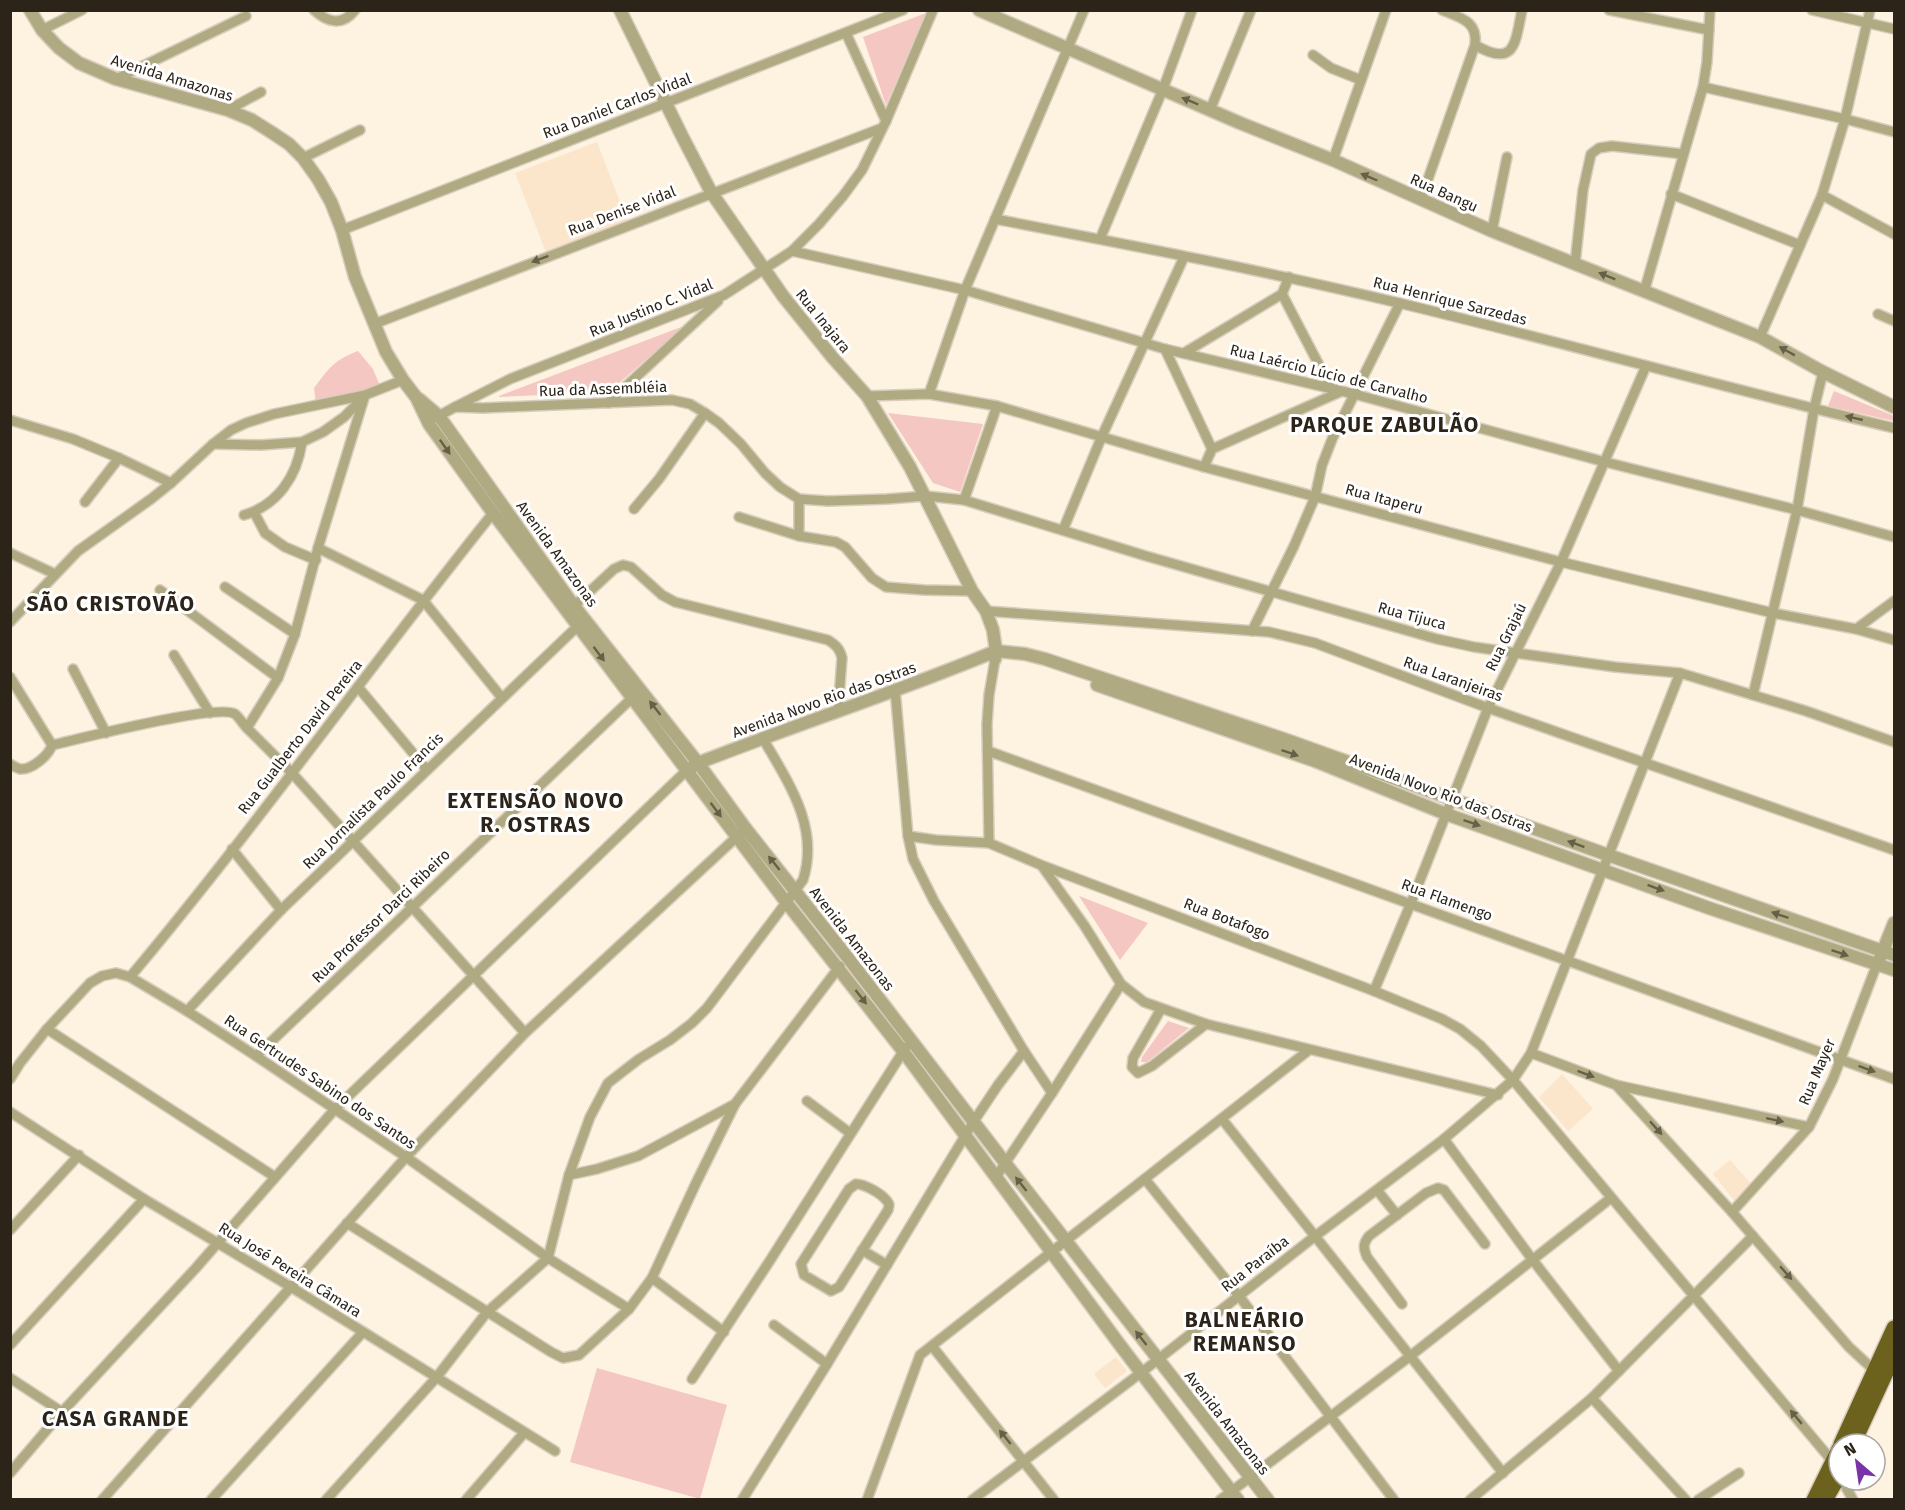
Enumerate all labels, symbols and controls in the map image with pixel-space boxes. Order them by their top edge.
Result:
street label: Avenida Amazonas [109,51,235,105]
street label: Rua Daniel Carlos Vidal [540,69,694,143]
one-way arrow [1181,96,1198,105]
street label: Rua Bangu [1407,170,1481,216]
one-way arrow [1360,171,1378,181]
street label: Rua Denise Vidal [566,182,679,240]
one-way arrow [530,255,548,265]
one-way arrow [1598,271,1616,280]
street label: Rua Henrique Sarzedas [1371,273,1529,329]
street label: Rua Justino C. Vidal [587,275,716,341]
street label: Rua Inajara [792,285,854,357]
street label: Rua Laércio Lúcio de Carvalho [1228,341,1430,407]
one-way arrow [1778,346,1795,356]
street label: Rua da Assembléia [539,378,667,400]
district label: PARQUE ZABULÃO [1290,412,1480,438]
one-way arrow [1845,413,1863,423]
one-way arrow [439,438,451,454]
street label: Rua Itaperu [1343,480,1425,518]
street label: Avenida Amazonas [512,497,602,611]
district label: SÃO CRISTOVÃO [26,591,196,617]
street label: Rua Tijuca [1376,598,1448,634]
street label: Rua Grajaú [1482,600,1530,674]
one-way arrow [592,646,605,662]
street label: Rua Laranjeiras [1401,653,1505,705]
street label: Rua Gualberto David Pereira [234,656,366,818]
street label: Avenida Novo Rio das Ostras [730,658,918,742]
one-way arrow [650,701,662,716]
street label: Rua Jornalista Paulo Francis [299,729,447,873]
one-way arrow [1281,748,1299,758]
street label: Avenida Novo Rio das Ostras [1347,750,1535,836]
district label: EXTENSÃO NOVO R. OSTRAS [447,788,625,838]
one-way arrow [710,802,722,817]
one-way arrow [1463,818,1481,828]
one-way arrow [1567,838,1585,848]
street label: Rua Professor Darci Ribeiro [308,845,454,987]
one-way arrow [768,856,780,871]
street label: Rua Flamengo [1399,875,1495,925]
street label: Avenida Amazonas [806,883,898,995]
one-way arrow [1647,884,1665,894]
street label: Rua Botafogo [1181,894,1273,944]
one-way arrow [1771,909,1789,919]
one-way arrow [1831,948,1849,958]
one-way arrow [855,989,868,1005]
street label: Rua Gertrudes Sabino dos Santos [221,1011,419,1153]
street label: Rua Mayer [1795,1036,1839,1108]
one-way arrow [1858,1064,1876,1074]
one-way arrow [1577,1069,1595,1079]
one-way arrow [1766,1116,1785,1125]
one-way arrow [1649,1121,1663,1136]
one-way arrow [1016,1176,1028,1191]
street label: Rua José Pereira Câmara [215,1219,365,1321]
street label: Rua Paraíba [1218,1232,1292,1296]
one-way arrow [1779,1266,1793,1281]
district label: BALNEÁRIO REMANSO [1185,1306,1305,1357]
one-way arrow [1135,1330,1147,1345]
street label: Avenida Amazonas [1181,1367,1273,1479]
district label: CASA GRANDE [42,1406,190,1432]
one-way arrow [1790,1409,1803,1425]
one-way arrow [999,1429,1012,1445]
north arrow [1827,1432,1887,1492]
text: N [1841,1438,1859,1460]

